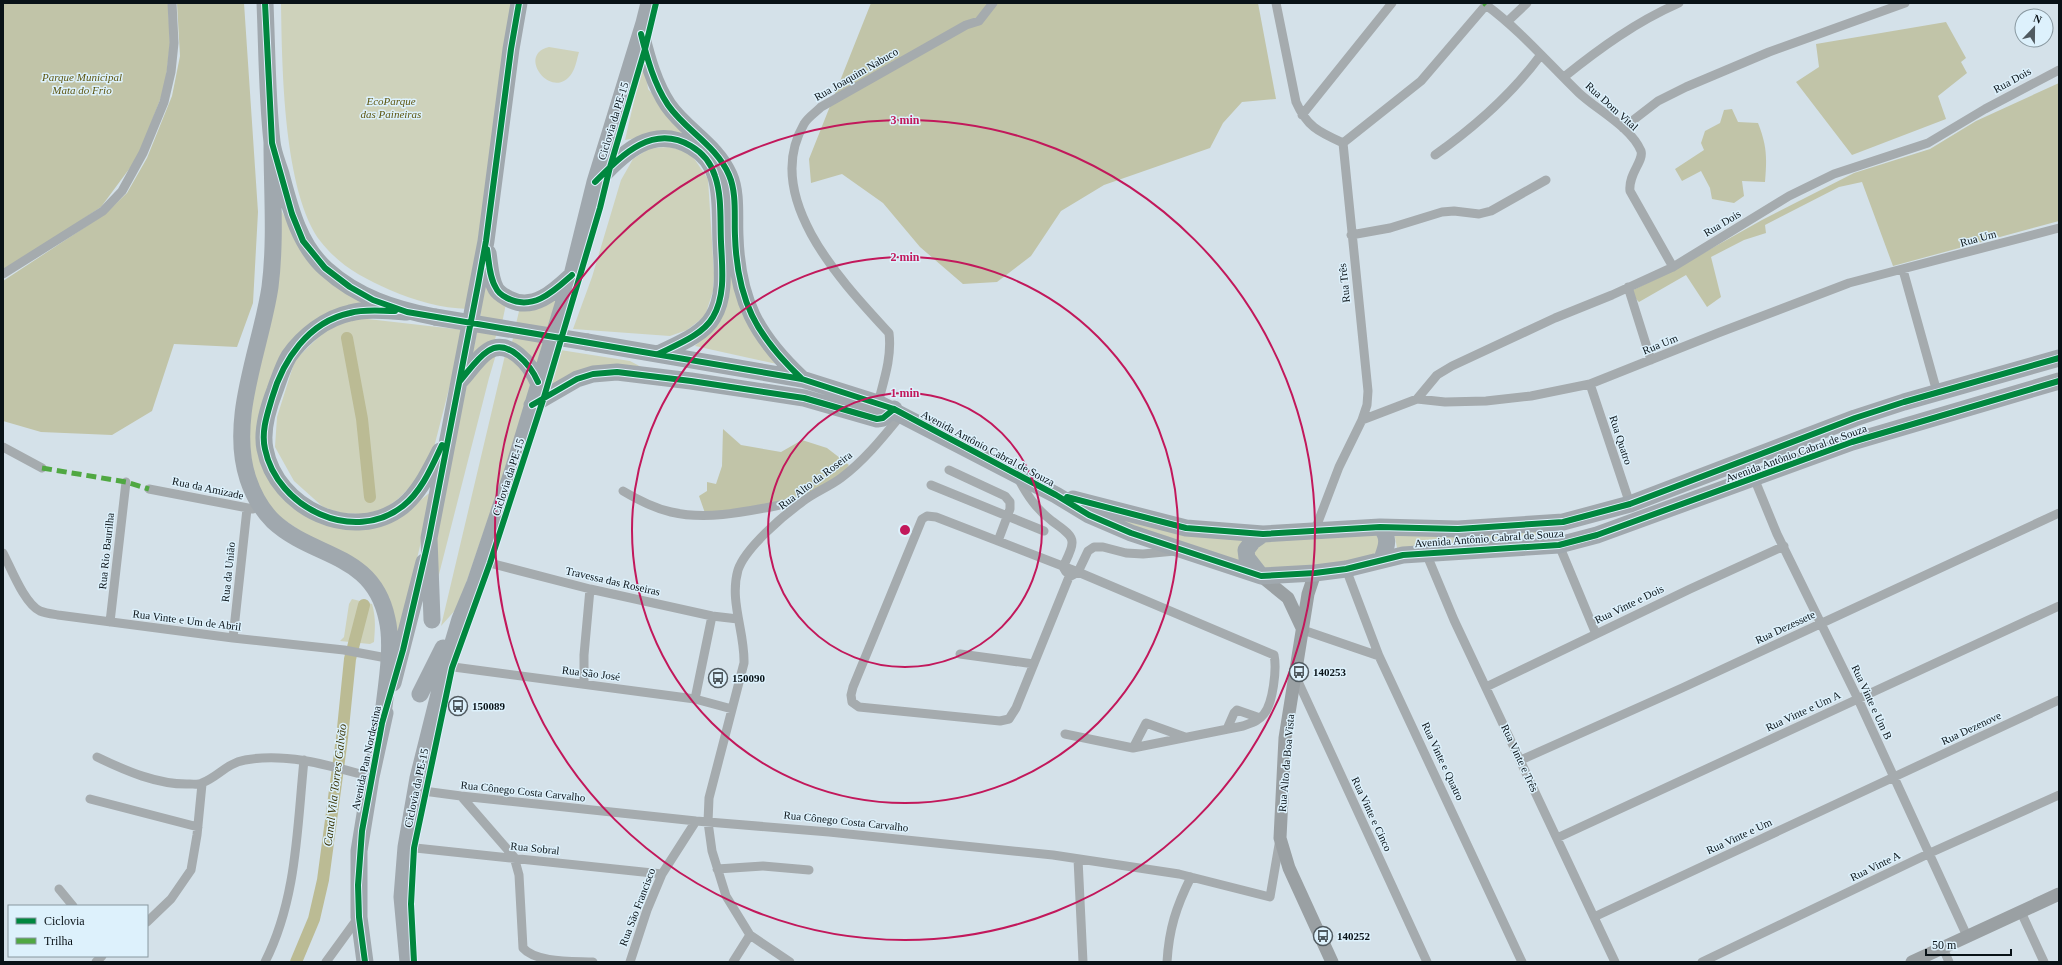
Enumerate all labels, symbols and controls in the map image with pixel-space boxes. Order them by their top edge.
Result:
north arrow [2014,8,2054,48]
text: N [2032,12,2044,26]
street label: Rua Joaquim Nabuco [812,45,900,103]
street label: Rua Dois [1991,65,2033,95]
park label: Parque Municipal Mata do Frio [41,71,122,96]
street label: Rua Dom Vital [1583,79,1641,133]
street label: Ciclovia da PE-15 [595,80,631,161]
park label: EcoParque das Paineiras [361,95,421,120]
text: 3 min [890,113,920,127]
street label: Rua Dois [1701,207,1743,239]
street label: Rua Um [1959,227,1998,249]
text: 2 min [890,250,920,264]
street label: Rua Três [1336,263,1352,303]
street label: Rua Um [1641,331,1680,356]
text: 1 min [890,386,920,400]
street label: Avenida Antônio Cabral de Souza [919,408,1057,488]
street label: Rua Quatro [1607,414,1635,467]
street label: Avenida Antônio Cabral de Souza [1724,422,1868,484]
street label: Ciclovia da PE-15 [490,436,526,517]
street label: Rua Alto da Roseira [776,448,854,512]
street label: Rua da Amizade [171,475,245,501]
street label: Rua Rio Baurilha [96,512,116,590]
centre of rings [898,523,912,537]
street label: Avenida Antônio Cabral de Souza [1414,527,1564,549]
street label: Rua da União [219,541,237,603]
street label: Travessa das Roseiras [565,564,661,598]
street label: Rua Vinte e Dois [1593,582,1665,626]
street label: Rua Vinte e Um de Abril [132,607,242,633]
street label: Rua Dezessete [1753,608,1817,646]
bus stop icon: 140253 [1288,661,1310,683]
street label: Rua São José [561,663,621,683]
street label: Rua Vinte e Um B [1849,663,1895,741]
place label: 140253 [1313,666,1347,678]
bus stop icon: 150090 [707,667,729,689]
place label: 150090 [732,672,766,684]
street label: Rua Vinte e Um A [1764,688,1842,734]
bus stop icon: 150089 [447,695,469,717]
place label: 150089 [472,700,506,712]
street label: Avenida Pan Nordestina [349,704,383,811]
street label: Rua Dezenove [1939,709,2003,747]
street label: Rua Alto da Boa Vista [1276,713,1296,812]
street label: Rua Vinte e Quatro [1420,720,1467,802]
street label: Rua Vinte e Três [1499,722,1541,794]
water label: Canal Vila Torres Galvão [321,723,349,847]
street label: Ciclovia da PE-15 [402,747,430,829]
street label: Rua Vinte e Cinco [1350,775,1395,854]
street label: Rua Cônego Costa Carvalho [460,778,587,804]
street label: Rua Cônego Costa Carvalho [783,808,910,834]
street label: Rua Vinte e Um [1704,815,1774,856]
street label: Rua Sobral [510,839,560,857]
street label: Rua Vinte A [1848,849,1902,883]
street label: Rua São Francisco [617,866,658,948]
legend [8,905,148,957]
text: Ciclovia [44,914,85,928]
bus stop icon: 140252 [1312,925,1334,947]
place label: 140252 [1337,930,1371,942]
scale bar [1926,931,2011,957]
text: Trilha [44,934,74,948]
text: 50 m [1932,938,1957,952]

